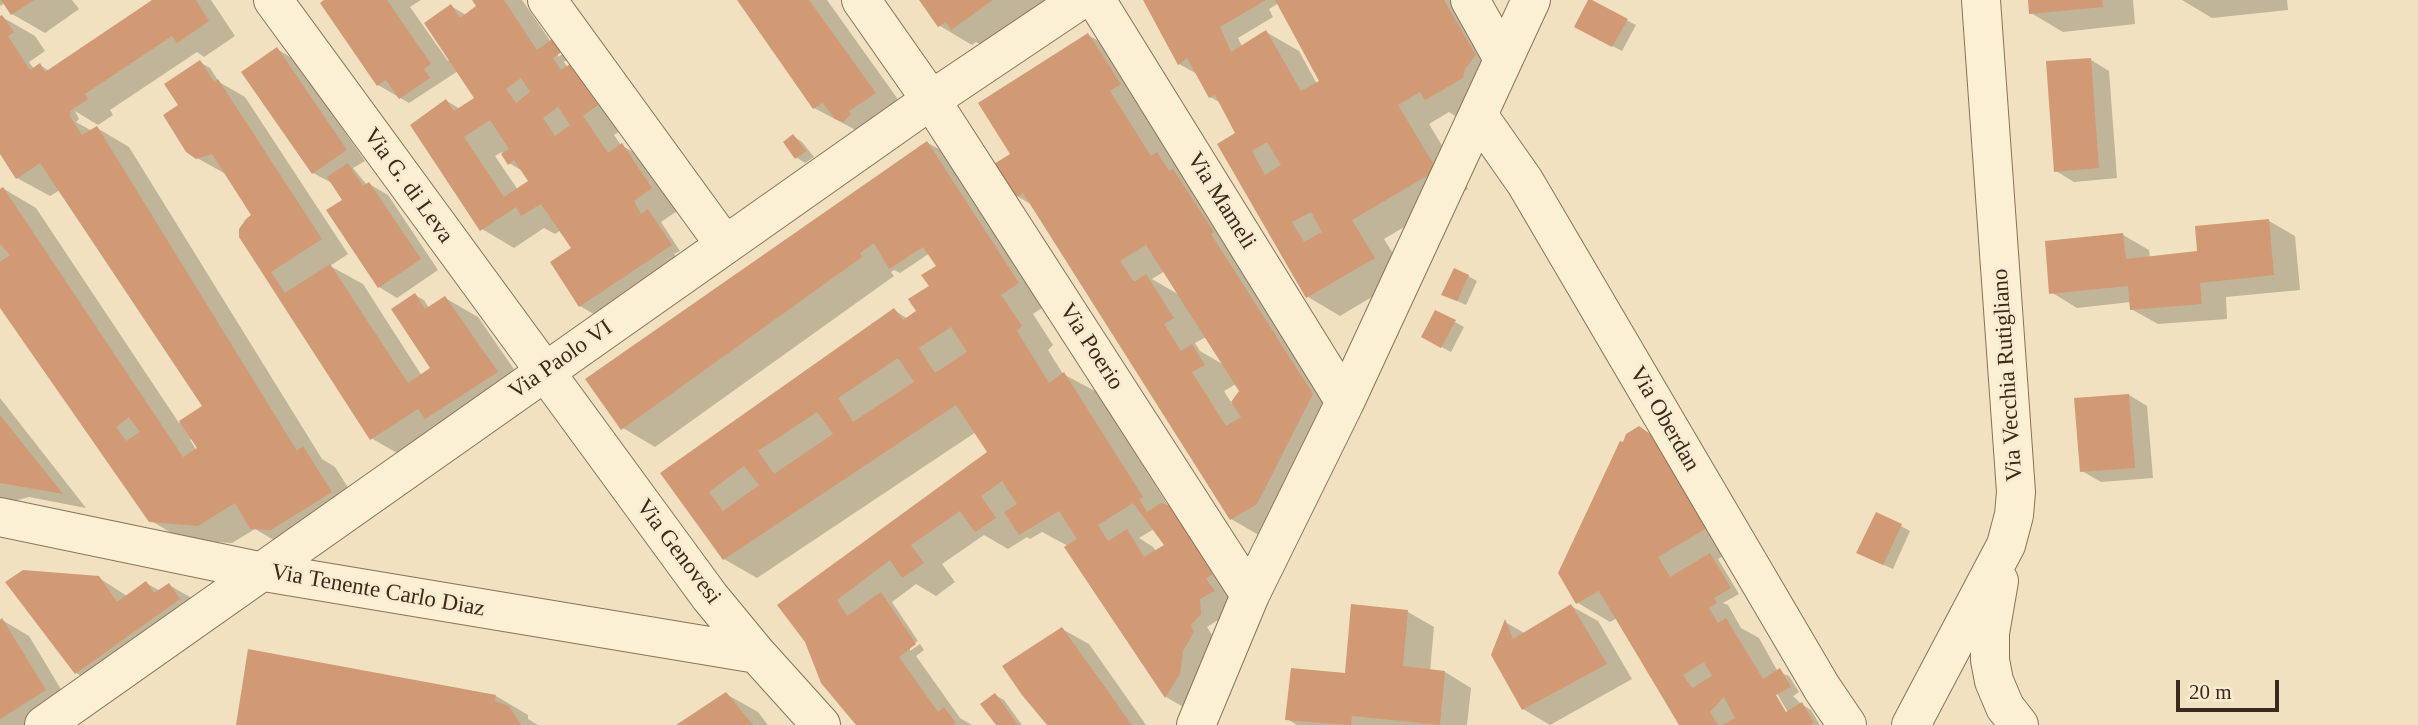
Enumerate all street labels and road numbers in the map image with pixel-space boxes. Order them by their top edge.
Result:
street label: Via G. di Leva [357,123,459,249]
street label: Via Mameli [1180,147,1262,255]
street label: Via Vecchia Rutigliano [1987,268,2029,482]
street label: Via Poerio [1053,299,1129,395]
street label: Via Paolo VI [504,314,618,406]
street label: Via Oberdan [1623,362,1705,476]
street label: Via Genovesi [630,494,726,610]
street label: Via Tenente Carlo Diaz [269,559,487,623]

